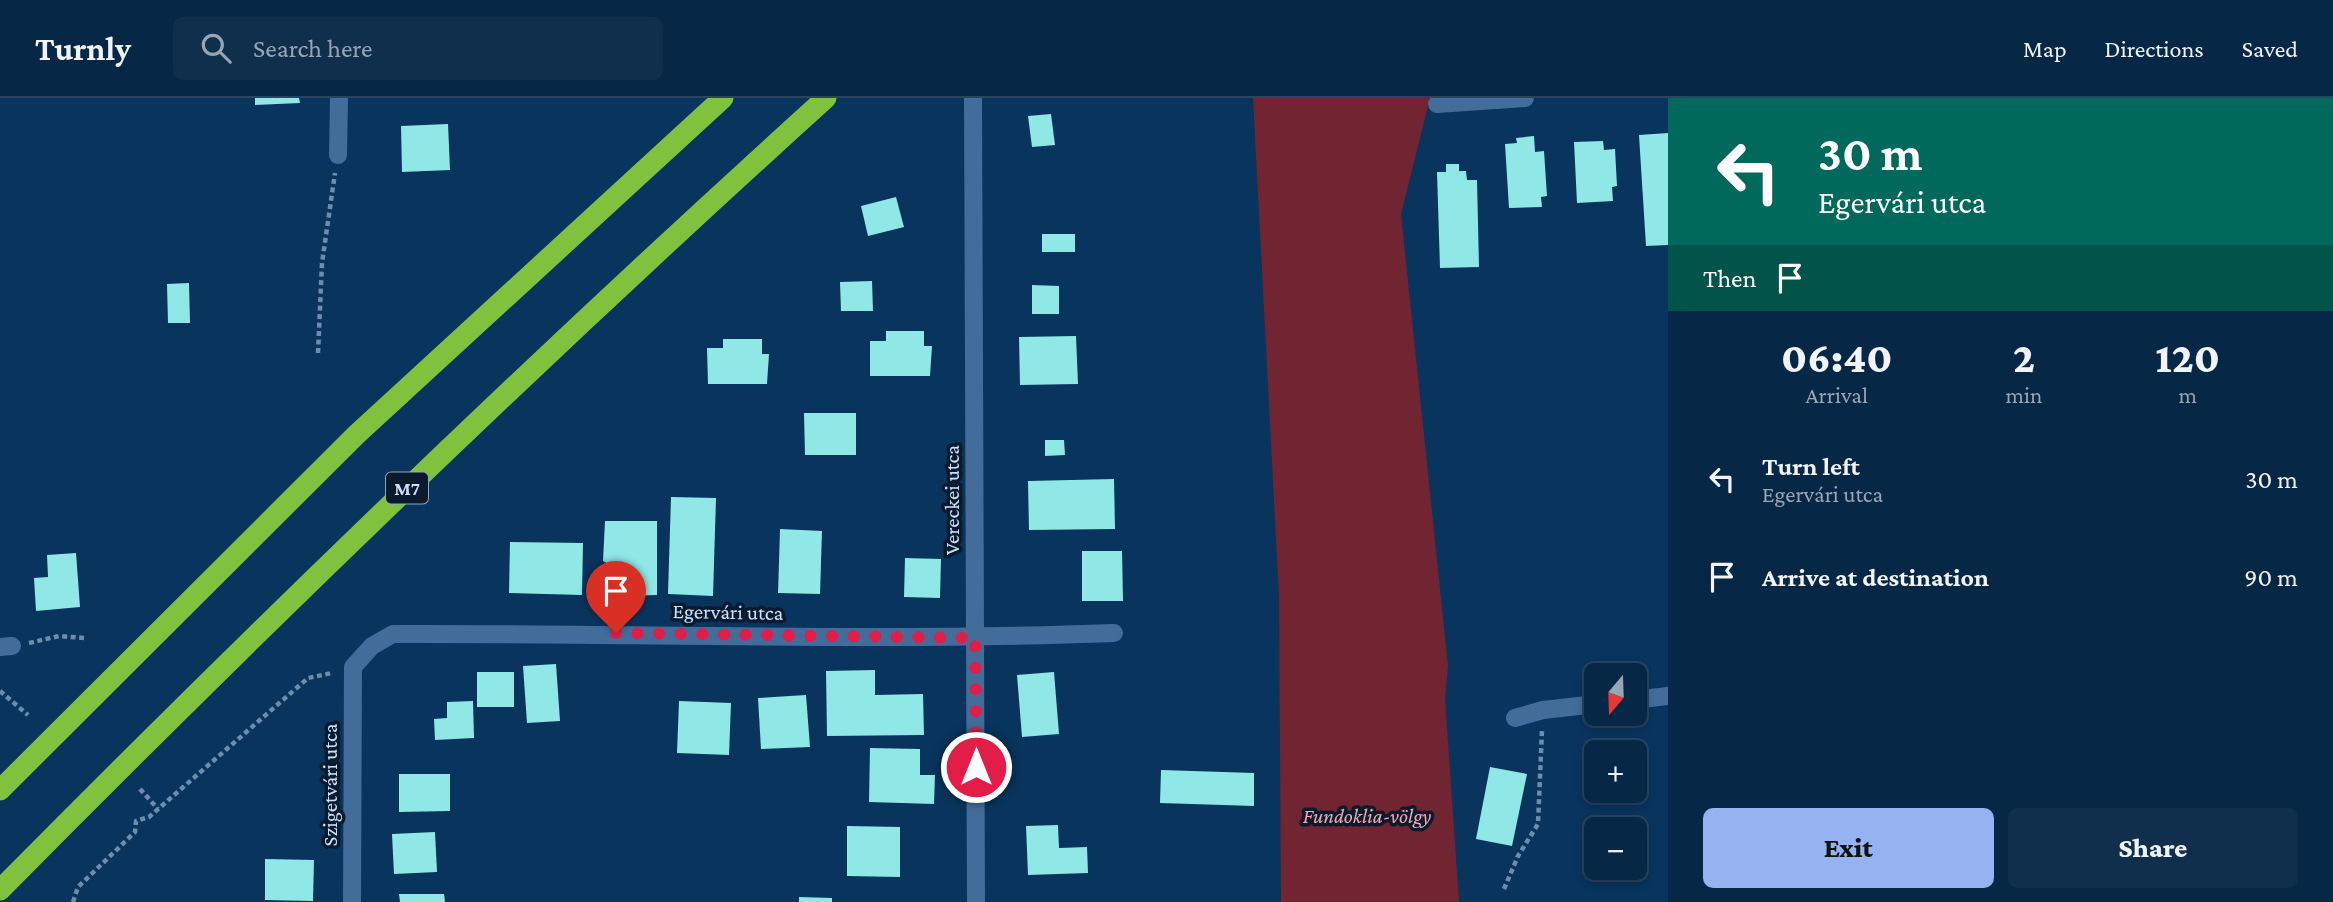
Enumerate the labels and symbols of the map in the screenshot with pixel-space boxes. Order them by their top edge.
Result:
street label: Vereckei utca [940,445,964,555]
road number: M7 [386,472,428,504]
pin [586,561,646,633]
street label: Egervári utca [673,599,784,625]
north arrow [1584,663,1647,726]
street label: Szigetvári utca [318,723,342,846]
position arrow [939,730,1013,804]
park label: Fundoklia-völgy [1303,804,1432,828]

